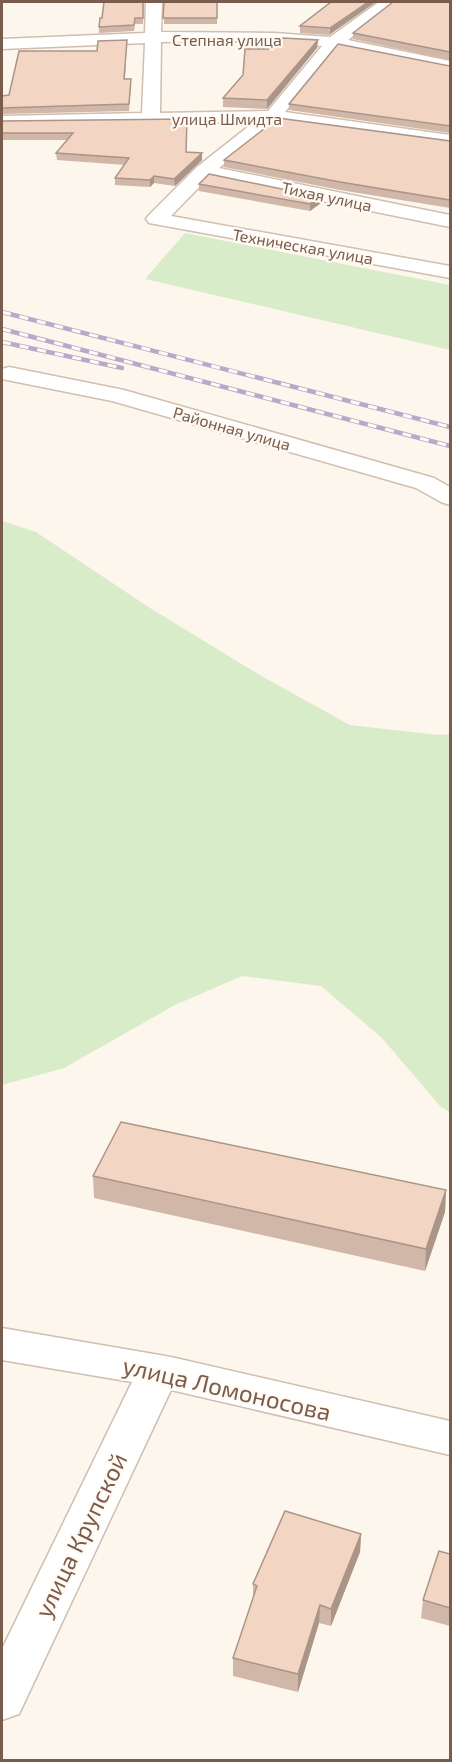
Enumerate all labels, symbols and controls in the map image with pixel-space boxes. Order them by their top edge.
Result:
street label: Степная улица [172,30,282,50]
street label: улица Шмидта [172,109,282,129]
street label: Тихая улица [280,177,374,216]
street label: Техническая улица [231,224,375,269]
street label: Районная улица [171,402,293,455]
street label: улица Ломоносова [120,1350,334,1427]
street label: улица Крупской [28,1448,133,1623]

